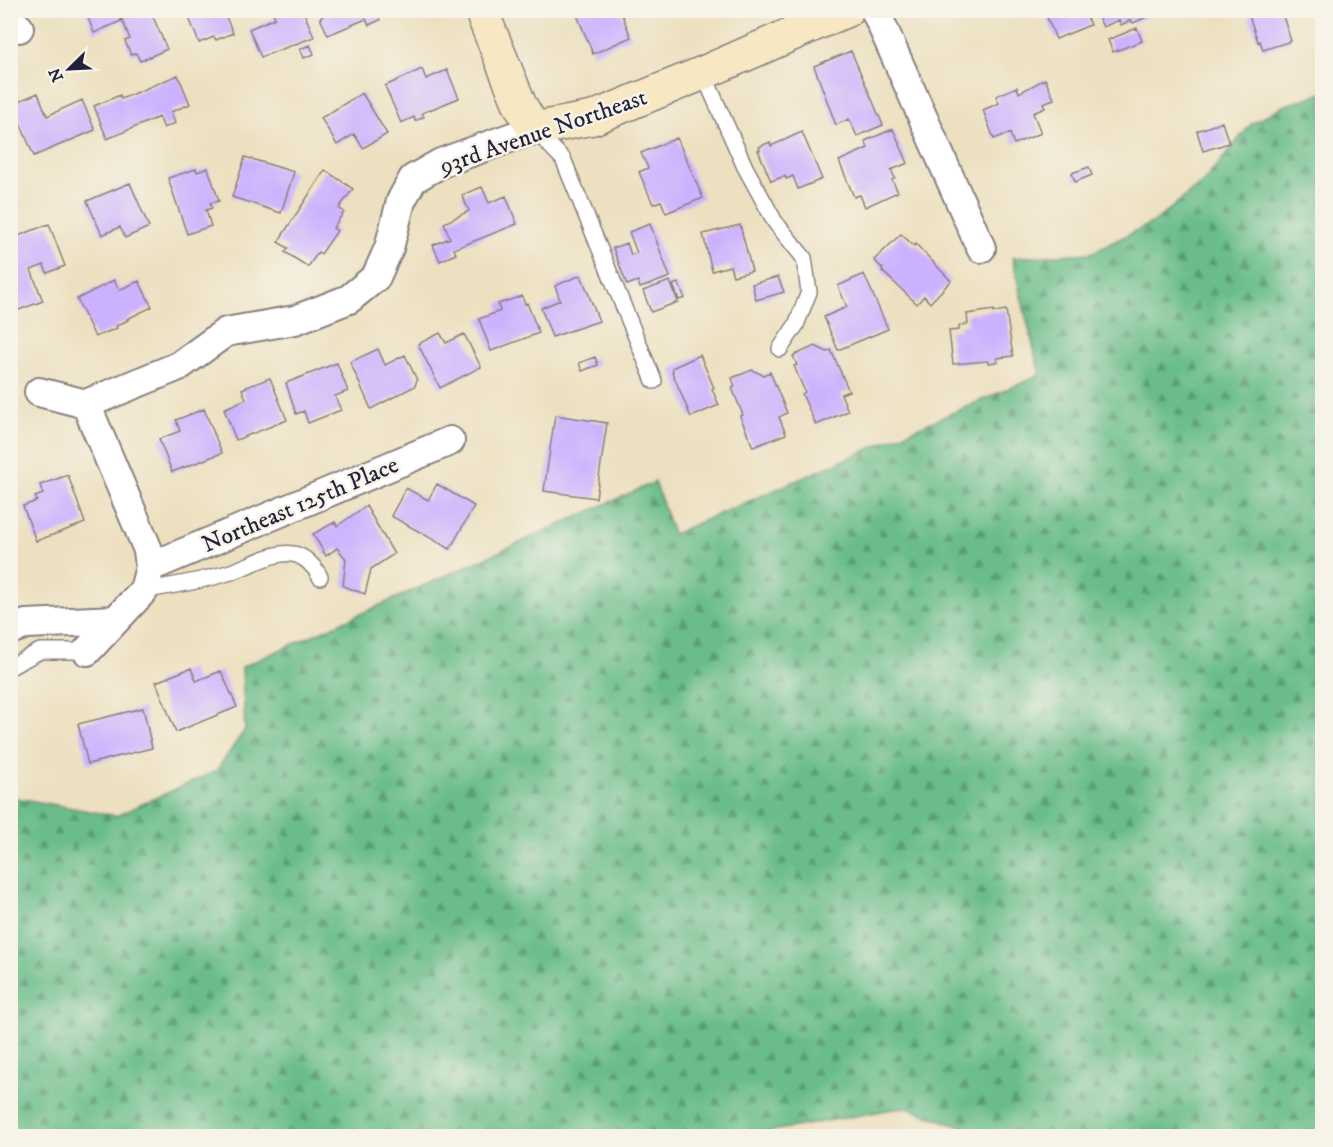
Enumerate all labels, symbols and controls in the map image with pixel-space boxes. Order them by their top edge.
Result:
north arrow [39,39,99,99]
text: N [44,65,68,85]
street label: 93rd Avenue Northeast [435,82,651,182]
street label: Northeast 125th Place [198,450,403,560]

